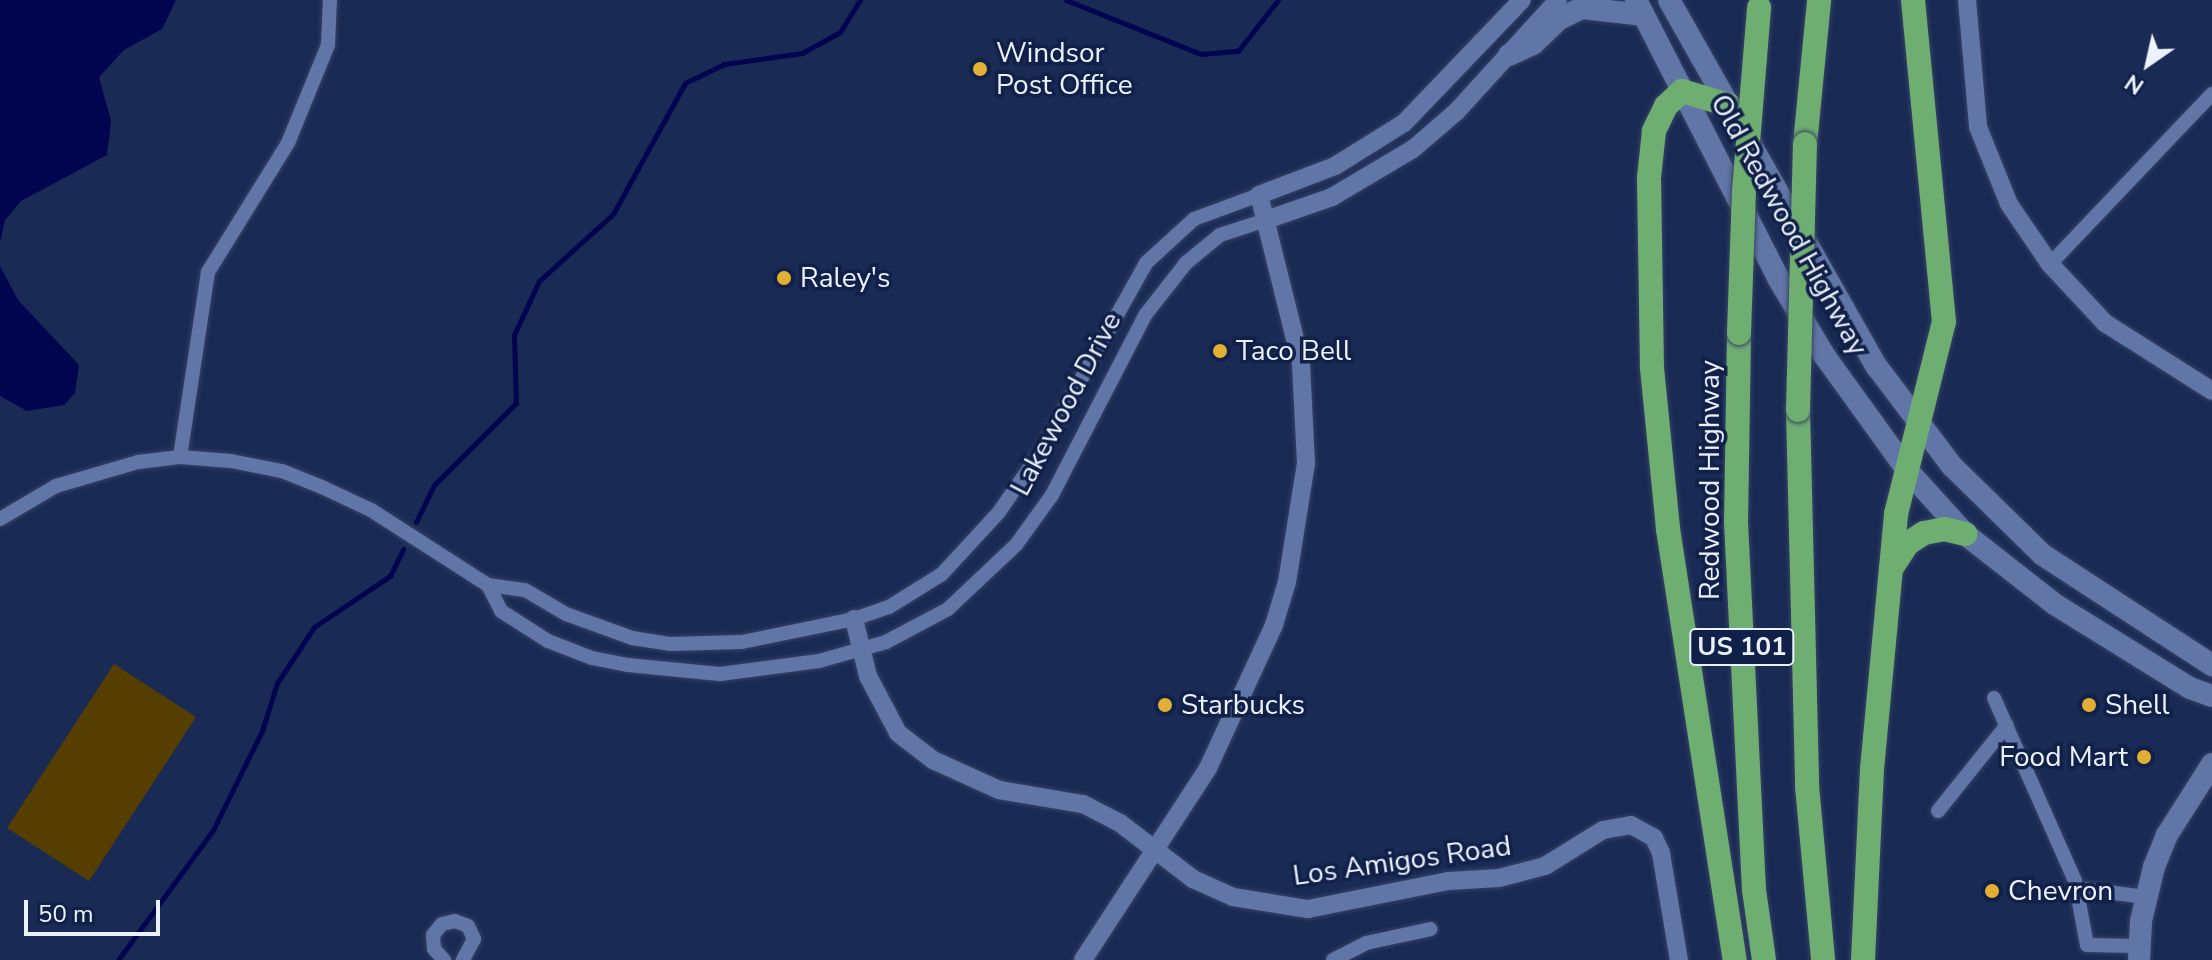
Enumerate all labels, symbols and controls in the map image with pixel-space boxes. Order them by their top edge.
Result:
north arrow [2108,24,2188,104]
place label: Windsor Post Office [996,36,1133,102]
marker: Windsor Post Office [971,60,989,78]
text: N [2119,67,2150,101]
street label: Old Redwood Highway [1703,89,1875,361]
place label: Raley's [800,261,890,295]
marker: Raley's [775,269,793,287]
street label: Lakewood Drive [1004,307,1128,501]
place label: Taco Bell [1236,334,1351,368]
marker: Taco Bell [1211,342,1229,360]
street label: Redwood Highway [1693,360,1727,600]
road number: US 101 [1688,625,1796,669]
place label: Starbucks [1181,688,1305,722]
place label: Shell [2105,688,2170,722]
marker: Starbucks [1156,696,1174,714]
marker: Shell [2080,696,2098,714]
place label: Food Mart [1999,740,2128,774]
marker: Food Mart [2135,748,2153,766]
street label: Los Amigos Road [1291,829,1513,893]
place label: Chevron [2008,874,2113,908]
marker: Chevron [1983,882,2001,900]
scale bar [28,884,164,934]
text: 50 m [38,898,94,930]

